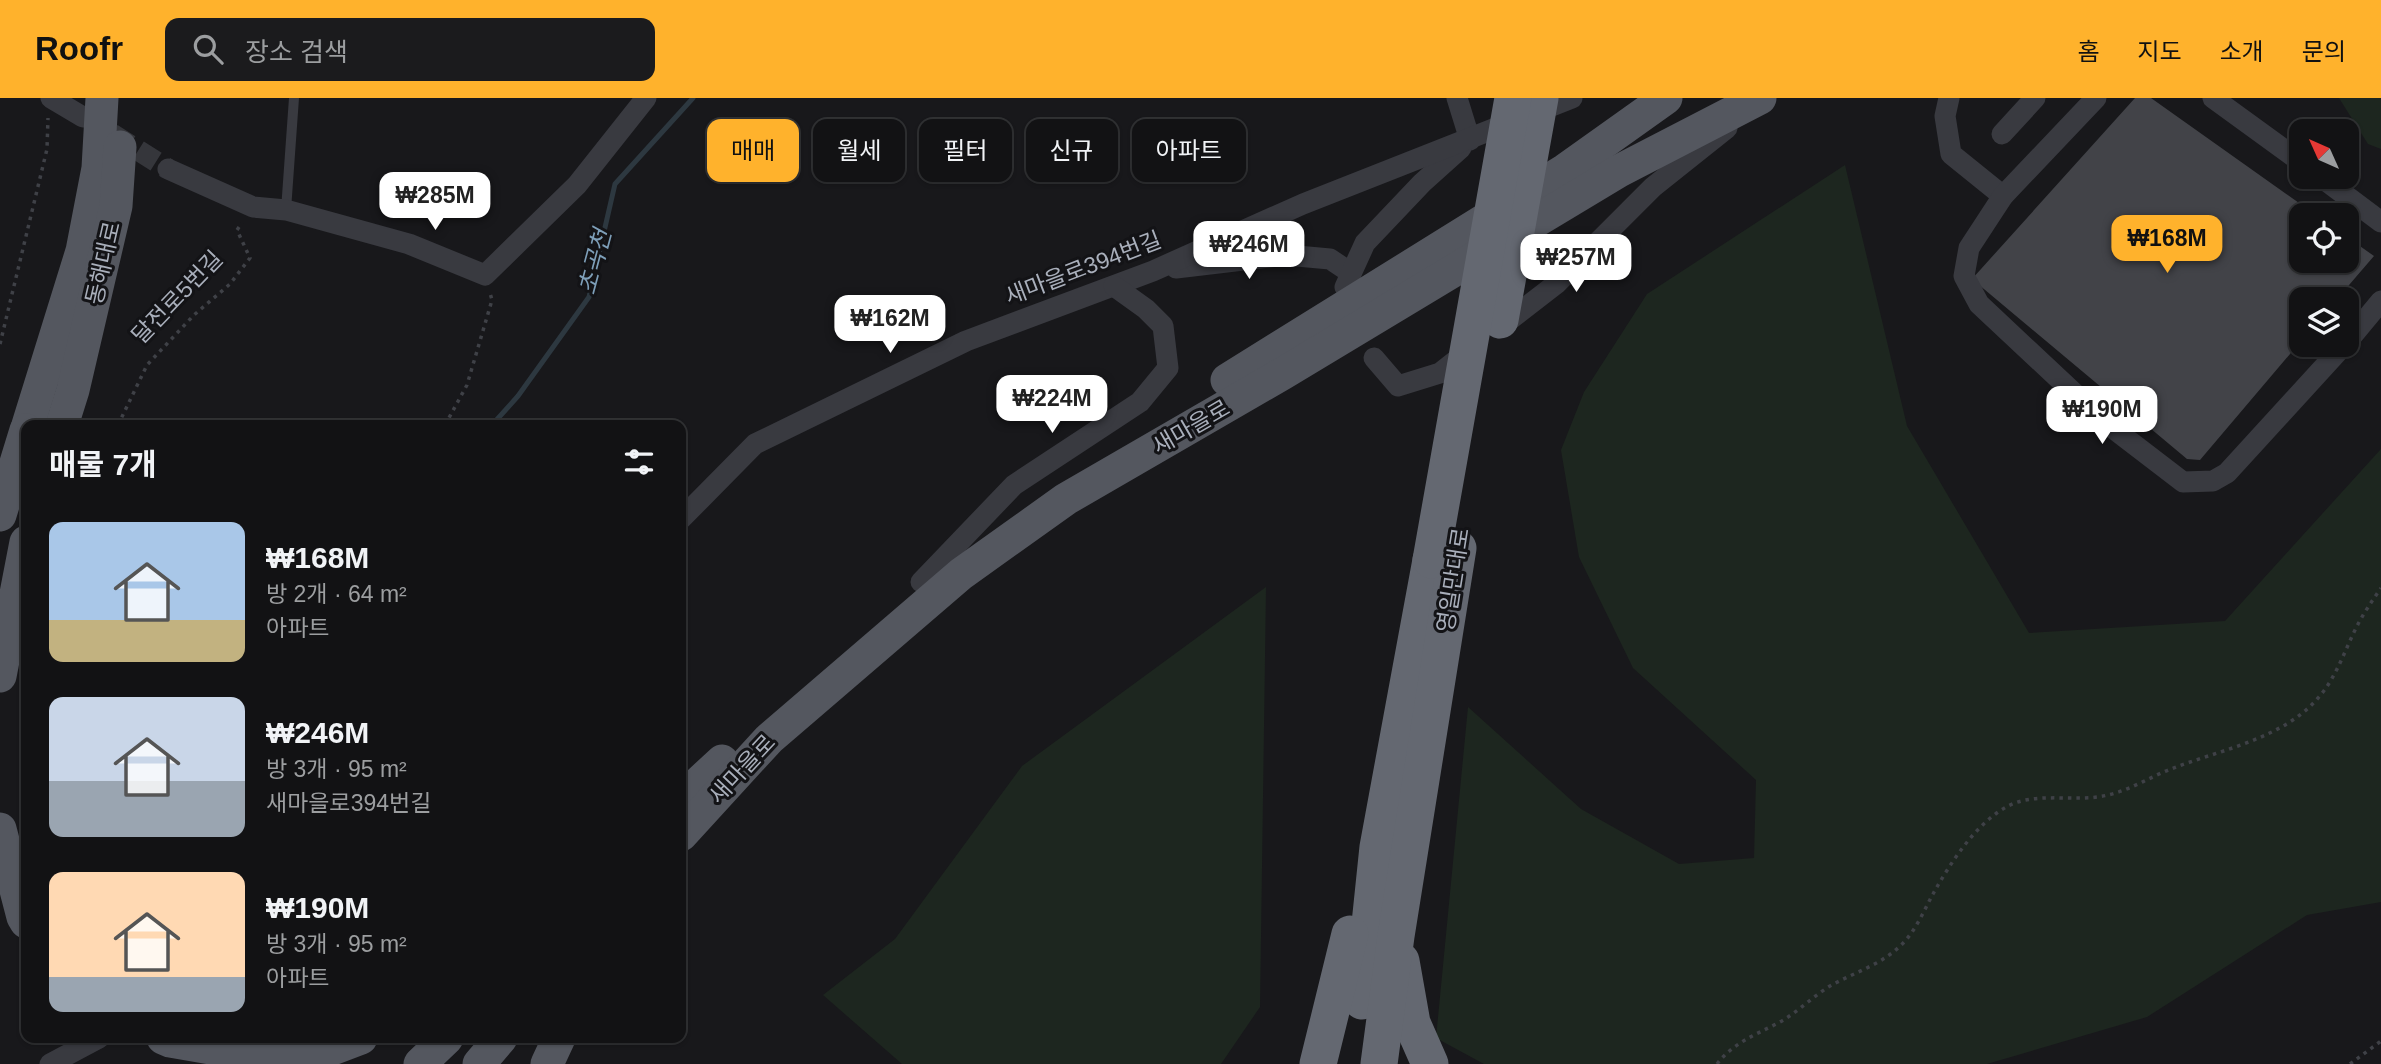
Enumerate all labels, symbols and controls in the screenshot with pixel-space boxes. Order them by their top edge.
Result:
search box [165,18,655,81]
text: Roofr [35,30,123,67]
icon: search [189,30,227,68]
text: 장소 검색 [245,37,348,67]
text: 홈 [2077,38,2099,65]
text: 지도 [2137,38,2182,65]
text: 소개 [2220,38,2264,65]
text: 문의 [2302,38,2346,65]
chip: 매매 [707,119,799,182]
chip: 월세 [813,119,905,182]
chip: 필터 [919,119,1012,182]
chip: 신규 [1026,119,1118,182]
chip: 아파트 [1132,119,1246,182]
north arrow [2289,119,2359,189]
map controls [2289,119,2359,357]
pin: ₩285M [386,172,484,232]
text: ₩285M [395,182,475,208]
button: locate [2289,203,2359,273]
pin: ₩168M [2118,216,2216,275]
street label: 동해대로 [81,219,125,307]
pin: ₩246M [1200,222,1298,281]
water label: 초곡천 [573,224,617,297]
text: ₩168M [2127,225,2207,251]
street label: 새마을로394번길 [1001,226,1165,310]
text: ₩246M [1209,231,1289,257]
pin: ₩257M [1527,234,1625,294]
text: ₩257M [1536,244,1616,270]
street label: 달전로5번길 [126,245,228,349]
button: layers [2289,287,2359,357]
pin: ₩162M [841,296,939,355]
text: ₩162M [850,305,930,331]
pin: ₩224M [1003,376,1101,435]
text: ₩224M [1012,385,1092,411]
pin: ₩190M [2053,386,2151,446]
street label: 새마을로 [1148,395,1234,459]
text: ₩190M [2062,396,2142,422]
icon: filters [620,443,658,481]
text: 매물 7개 [49,448,157,481]
street label: 영일만대로 [1432,526,1474,634]
text: ₩168M [266,541,369,574]
icon: home [105,550,189,634]
text: 방 2개 · 64 m² [266,581,407,607]
text: 아파트 [266,615,329,641]
text: ₩246M [266,716,369,749]
icon: home [105,725,189,809]
street label: 새마을로 [704,729,780,809]
text: 방 3개 · 95 m² [266,756,407,782]
text: 새마을로394번길 [266,790,431,816]
text: ₩190M [266,891,369,924]
icon: home [105,900,189,984]
text: 방 3개 · 95 m² [266,931,407,957]
text: 아파트 [266,965,329,991]

